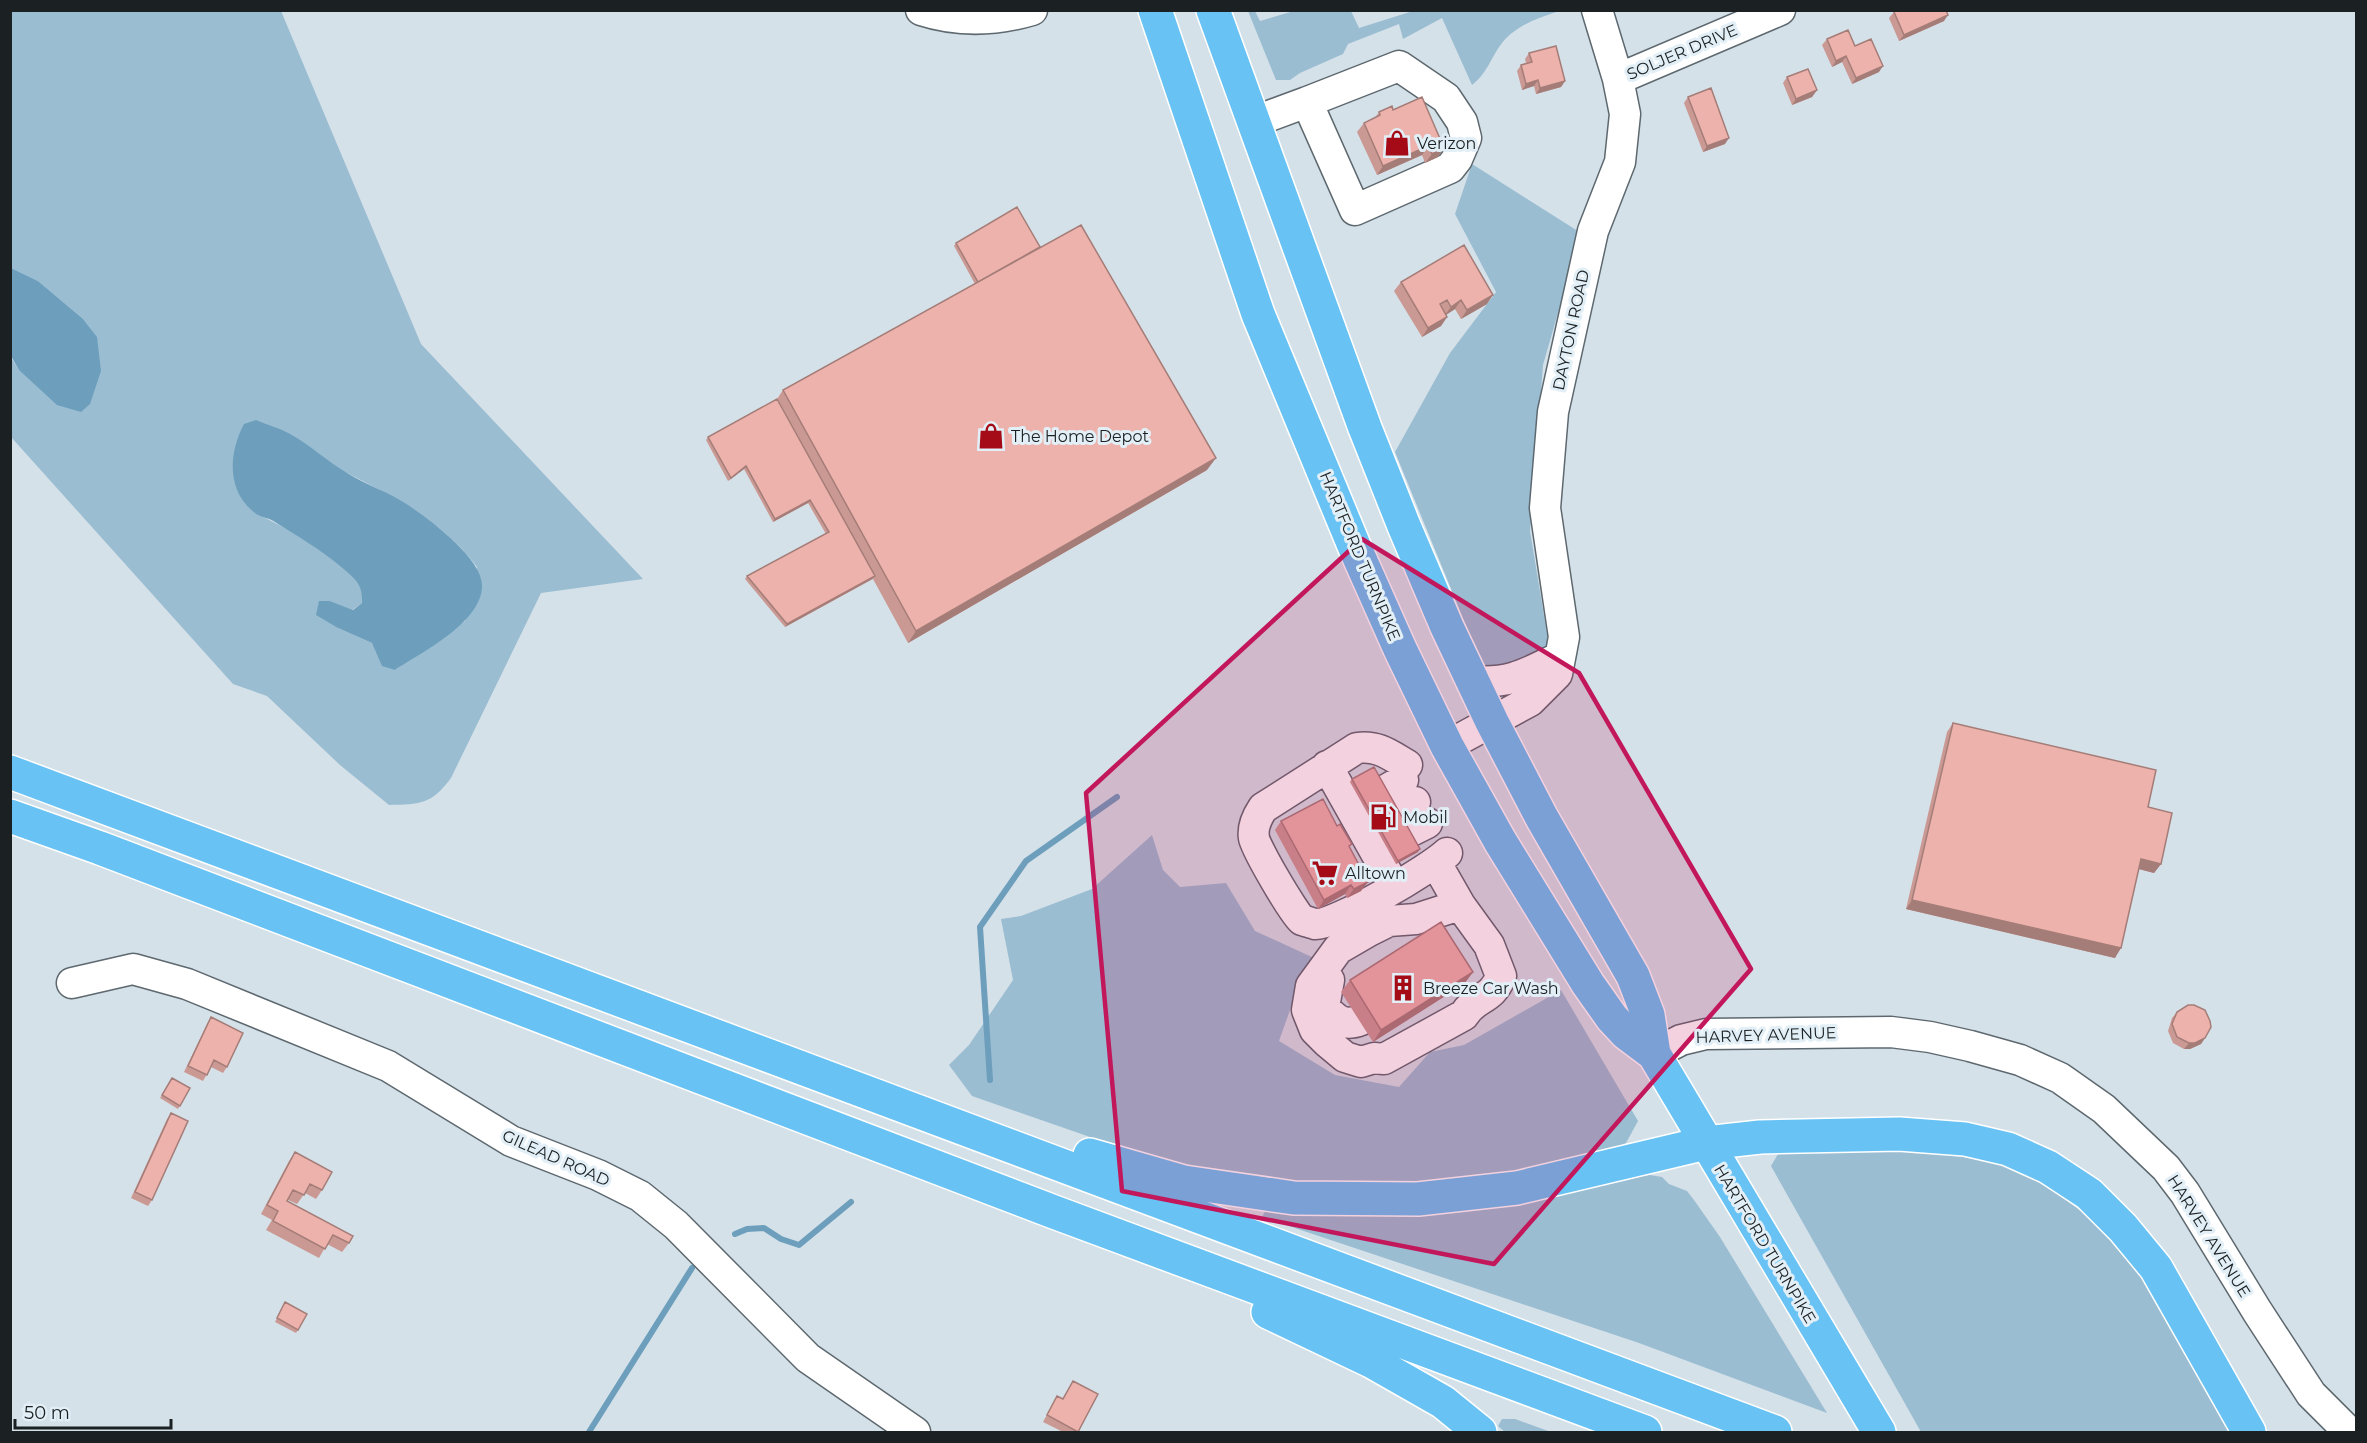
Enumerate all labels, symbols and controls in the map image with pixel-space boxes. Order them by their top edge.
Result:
street label: SOLJER DRIVE [1624,20,1740,84]
shop icon: Verizon [1382,128,1412,158]
place label: Verizon [1417,134,1476,153]
street label: DAYTON ROAD [1549,268,1593,392]
shop icon: The Home Depot [976,421,1006,451]
place label: The Home Depot [1011,427,1149,446]
street label: HARTFORD TURNPIKE [1316,469,1404,643]
fuel station icon: Mobil [1368,802,1398,832]
place label: Mobil [1403,808,1448,827]
supermarket icon: Alltown [1310,858,1340,888]
place label: Alltown [1345,864,1406,883]
building icon: Breeze Car Wash [1388,973,1418,1003]
place label: Breeze Car Wash [1423,979,1559,998]
street label: HARVEY AVENUE [1695,1023,1837,1047]
street label: GILEAD ROAD [499,1126,613,1190]
street label: HARTFORD TURNPIKE [1710,1161,1820,1327]
street label: HARVEY AVENUE [2164,1171,2254,1301]
scale bar [15,1392,171,1430]
text: 50 m [24,1402,70,1424]

